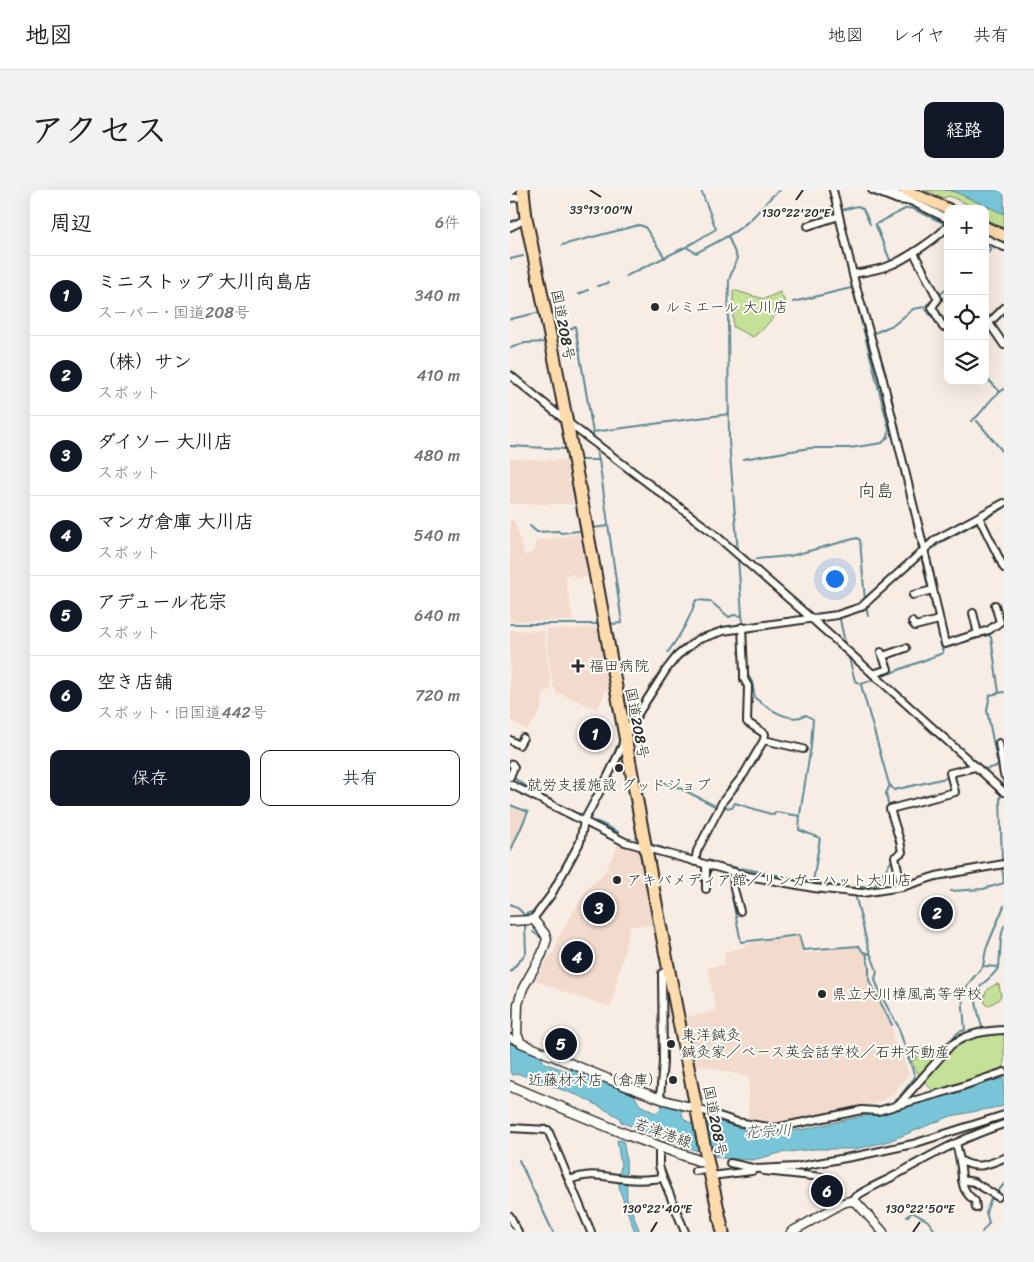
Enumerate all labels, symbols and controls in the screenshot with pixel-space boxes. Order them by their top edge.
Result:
text: 地図 [25,14,73,56]
text: 地図 [828,19,864,51]
text: レイヤ [892,19,945,51]
text: 共有 [973,19,1009,51]
text: アクセス [30,99,168,161]
button: 経路 [924,102,1004,158]
text: 33°13'00"N [570,199,633,221]
text: 130°22'20"E [762,202,832,224]
text: 周辺 [50,204,92,242]
map controls [944,205,989,385]
button: + [944,205,989,250]
text: 6件 [435,208,460,237]
button: − [944,250,989,295]
text: ミニストップ 大川向島店 [97,265,313,298]
text: 1 [63,281,69,310]
text: 340 m [415,281,460,310]
street label: 国道208号 [543,287,583,363]
place label: ルミエール 大川店 [665,294,788,320]
button: locate [944,295,989,340]
text: スーパー · 国道208号 [97,298,250,327]
marker: ルミエール 大川店 [649,301,661,313]
button: layers [944,340,989,385]
text: （株）サン [97,345,192,378]
text: 2 [61,361,71,390]
text: 410 m [417,361,460,390]
text: スポット [97,378,161,407]
text: ダイソー 大川店 [97,425,233,458]
text: 3 [62,441,70,470]
text: 480 m [414,441,460,470]
text: スポット [97,458,161,487]
district label: 向島 [858,475,894,507]
text: マンガ倉庫 大川店 [97,505,254,538]
text: 4 [61,521,71,550]
text: 540 m [414,521,460,550]
text: スポット [97,538,161,567]
your location [822,566,848,592]
text: アデュール花宗 [97,585,227,618]
text: 5 [61,601,71,630]
text: 640 m [414,601,460,630]
text: スポット [97,618,161,647]
place label: 福田病院 [589,653,649,679]
marker: 福田病院 [571,659,585,673]
text: 空き店舗 [97,665,173,698]
text: 6 [61,681,71,710]
text: 720 m [415,681,460,710]
street label: 国道208号 [617,685,657,761]
text: スポット · 旧国道442号 [97,698,267,727]
pin: 1 [579,715,611,753]
button: 保存 [50,750,250,806]
button: 共有 [260,750,460,806]
marker: 就労支援施設 グッドジョブ [613,762,625,774]
place label: 就労支援施設 グッドジョブ [527,772,711,798]
place label: アキバメディア館／リンガーハット大川店 [627,867,912,893]
marker: アキバメディア館／リンガーハット大川店 [611,874,623,886]
pin: 3 [583,889,615,927]
pin: 2 [921,894,953,932]
pin: 4 [561,938,593,976]
place label: 県立大川樟風高等学校 [832,981,982,1007]
marker: 県立大川樟風高等学校 [816,988,828,1000]
place label: 東洋鍼灸 鍼灸家／ベース英会話学校／石井不動産 [681,1022,950,1065]
pin: 5 [545,1025,577,1063]
marker: 東洋鍼灸 鍼灸家／ベース英会話学校／石井不動産 [665,1038,677,1050]
place label: 近藤材木店（倉庫） [528,1067,663,1093]
marker: 近藤材木店（倉庫） [667,1074,679,1086]
street label: 国道208号 [695,1083,735,1159]
street label: 若津港線 [630,1111,696,1155]
water label: 花宗川 [743,1115,793,1147]
pin: 6 [811,1172,843,1210]
text: 130°22'40"E [622,1198,693,1220]
text: 130°22'50"E [885,1198,956,1220]

